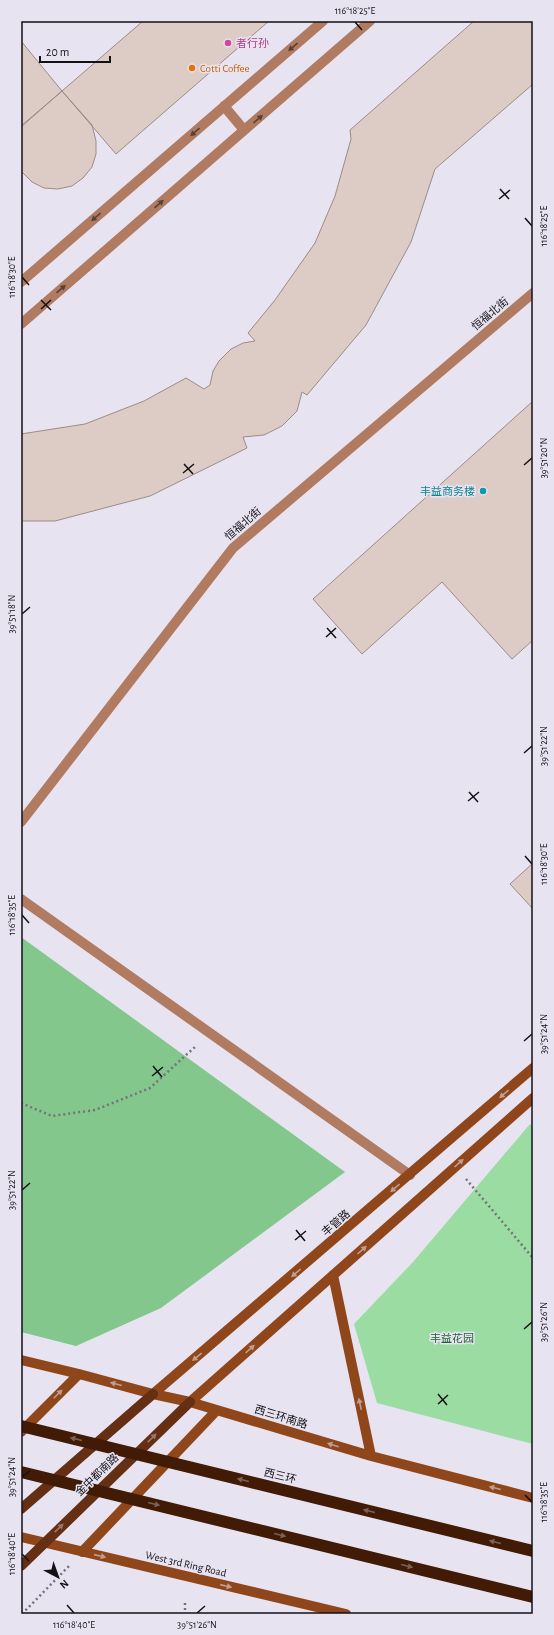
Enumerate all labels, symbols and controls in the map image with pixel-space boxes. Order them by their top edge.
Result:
text: 116°18'25"E [335,6,376,16]
place label: 者行孙 [236,37,269,49]
scale bar [40,38,110,64]
marker: 者行孙 [223,38,233,48]
one-way arrow [288,42,298,51]
text: 20 m [46,46,69,58]
marker: Cotti Coffee [187,63,197,73]
place label: Cotti Coffee [200,63,250,74]
one-way arrow [252,114,263,123]
one-way arrow [189,127,200,136]
one-way arrow [154,199,165,208]
text: 116°18'25"E [539,205,549,246]
one-way arrow [91,212,102,221]
text: 116°18'30"E [7,256,17,298]
one-way arrow [56,284,66,293]
street label: 恒福北街 [469,295,510,332]
text: 39°51'20"N [539,438,549,478]
place label: 丰益商务楼 [420,485,475,497]
marker: 丰益商务楼 [478,486,488,496]
street label: 恒福北街 [222,505,263,543]
text: 39°51'18"N [7,595,17,633]
text: 39°51'22"N [539,726,549,766]
text: 116°18'30"E [539,843,549,885]
text: 116°18'35"E [7,895,17,935]
text: 39°51'24"N [539,1014,549,1054]
one-way arrow [498,1089,509,1098]
one-way arrow [454,1159,464,1168]
text: 39°51'22"N [7,1170,17,1210]
one-way arrow [389,1184,400,1193]
street label: 丰管路 [319,1207,352,1238]
one-way arrow [357,1245,367,1254]
one-way arrow [291,1268,301,1277]
text: 39°51'26"N [539,1302,549,1342]
park label: 丰益花园 [430,1332,474,1344]
one-way arrow [245,1344,256,1353]
one-way arrow [191,1352,202,1361]
one-way arrow [110,1381,122,1387]
one-way arrow [54,1389,63,1399]
one-way arrow [356,1398,362,1410]
street label: 西三环南路 [253,1403,309,1430]
one-way arrow [147,1433,157,1443]
one-way arrow [69,1436,81,1442]
one-way arrow [327,1442,339,1448]
street label: 金中都南路 [73,1451,121,1498]
text: 39°51'24"N [7,1457,17,1497]
street label: 西三环 [263,1467,297,1485]
one-way arrow [236,1477,248,1483]
text: 116°18'35"E [539,1482,549,1522]
one-way arrow [489,1485,501,1491]
one-way arrow [148,1502,160,1508]
one-way arrow [363,1508,375,1514]
one-way arrow [54,1524,64,1533]
one-way arrow [275,1532,287,1538]
text: 116°18'40"E [7,1533,17,1575]
one-way arrow [489,1539,501,1545]
street label: West 3rd Ring Road [144,1549,228,1579]
one-way arrow [94,1553,106,1559]
north arrow [38,1557,78,1597]
one-way arrow [401,1563,413,1569]
text: N [58,1578,71,1591]
one-way arrow [220,1583,232,1589]
text: 116°18'40"E [53,1620,95,1630]
text: 39°51'26"N [177,1620,217,1630]

